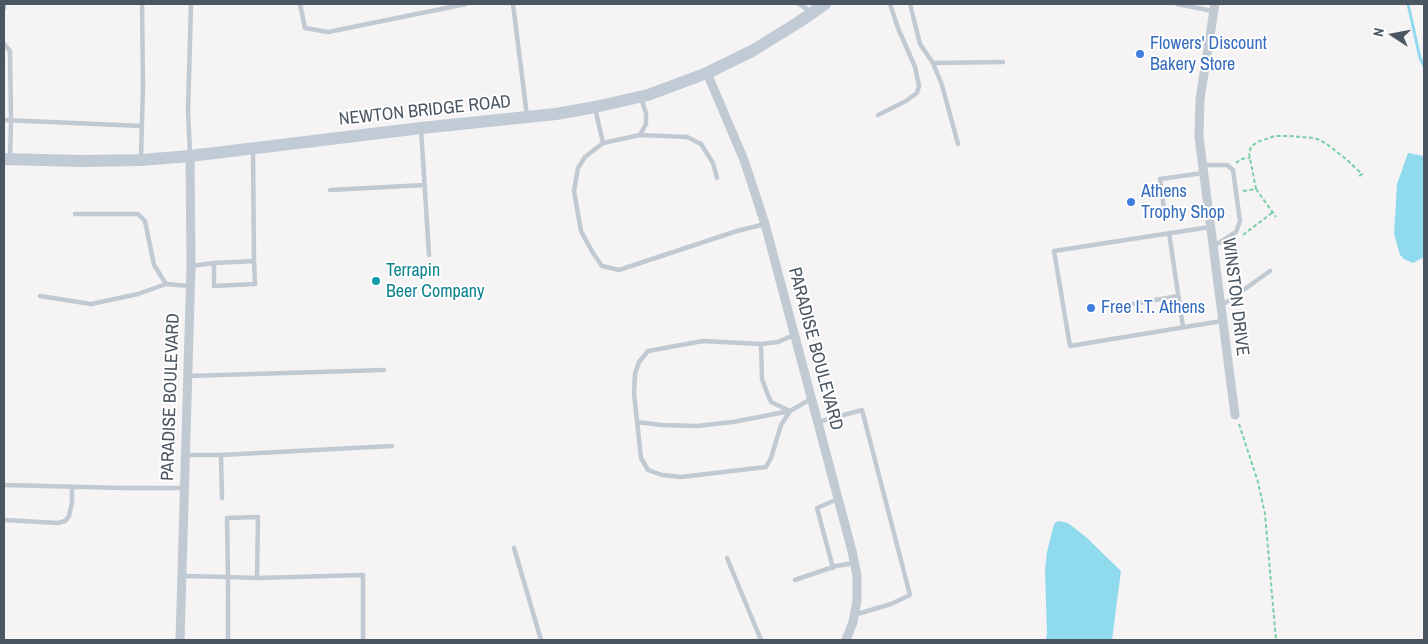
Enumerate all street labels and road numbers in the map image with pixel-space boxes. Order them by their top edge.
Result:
street label: NEWTON BRIDGE ROAD [338,91,512,131]
street label: WINSTON DRIVE [1217,237,1253,357]
street label: PARADISE BOULEVARD [783,265,847,433]
street label: PARADISE BOULEVARD [157,313,185,481]

